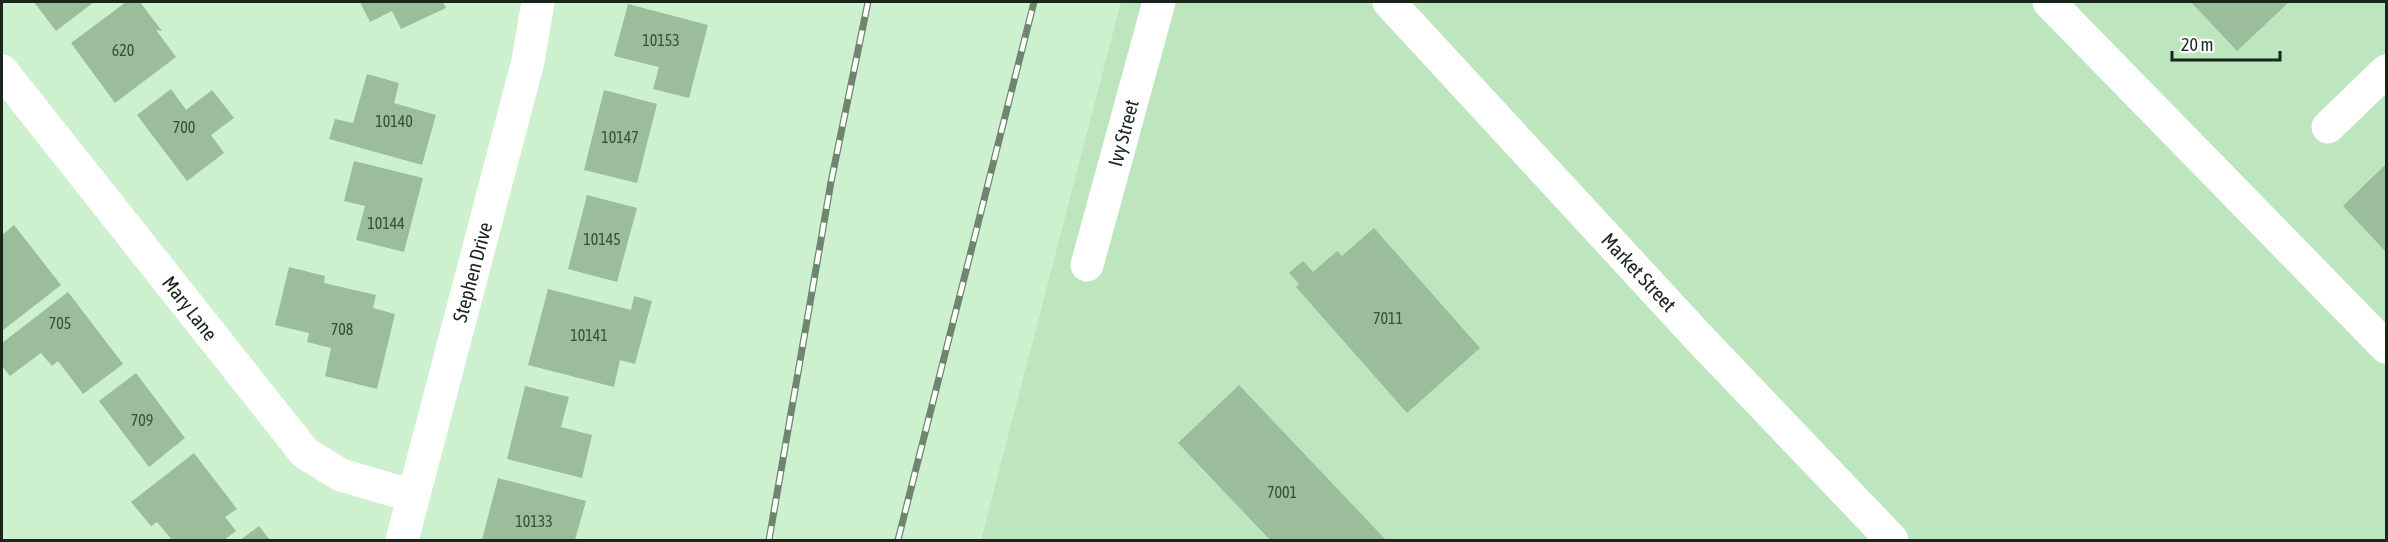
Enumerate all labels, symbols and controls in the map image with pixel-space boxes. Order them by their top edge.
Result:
scale bar [2172,24,2280,62]
house number: 10153 [642,31,680,49]
text: 20 m [2181,34,2213,55]
house number: 620 [112,41,134,59]
street label: Ivy Street [1103,97,1143,169]
house number: 10140 [375,112,413,130]
house number: 700 [173,118,195,136]
house number: 10147 [601,128,639,146]
house number: 10144 [367,214,405,232]
street label: Stephen Drive [448,219,496,325]
street label: Market Street [1597,228,1681,316]
house number: 10145 [583,230,621,248]
street label: Mary Lane [158,271,222,345]
house number: 7011 [1373,309,1403,327]
house number: 705 [49,314,71,332]
house number: 708 [331,320,353,338]
house number: 10141 [570,326,608,344]
house number: 709 [131,411,153,429]
house number: 7001 [1267,483,1297,501]
house number: 10133 [515,512,553,530]

